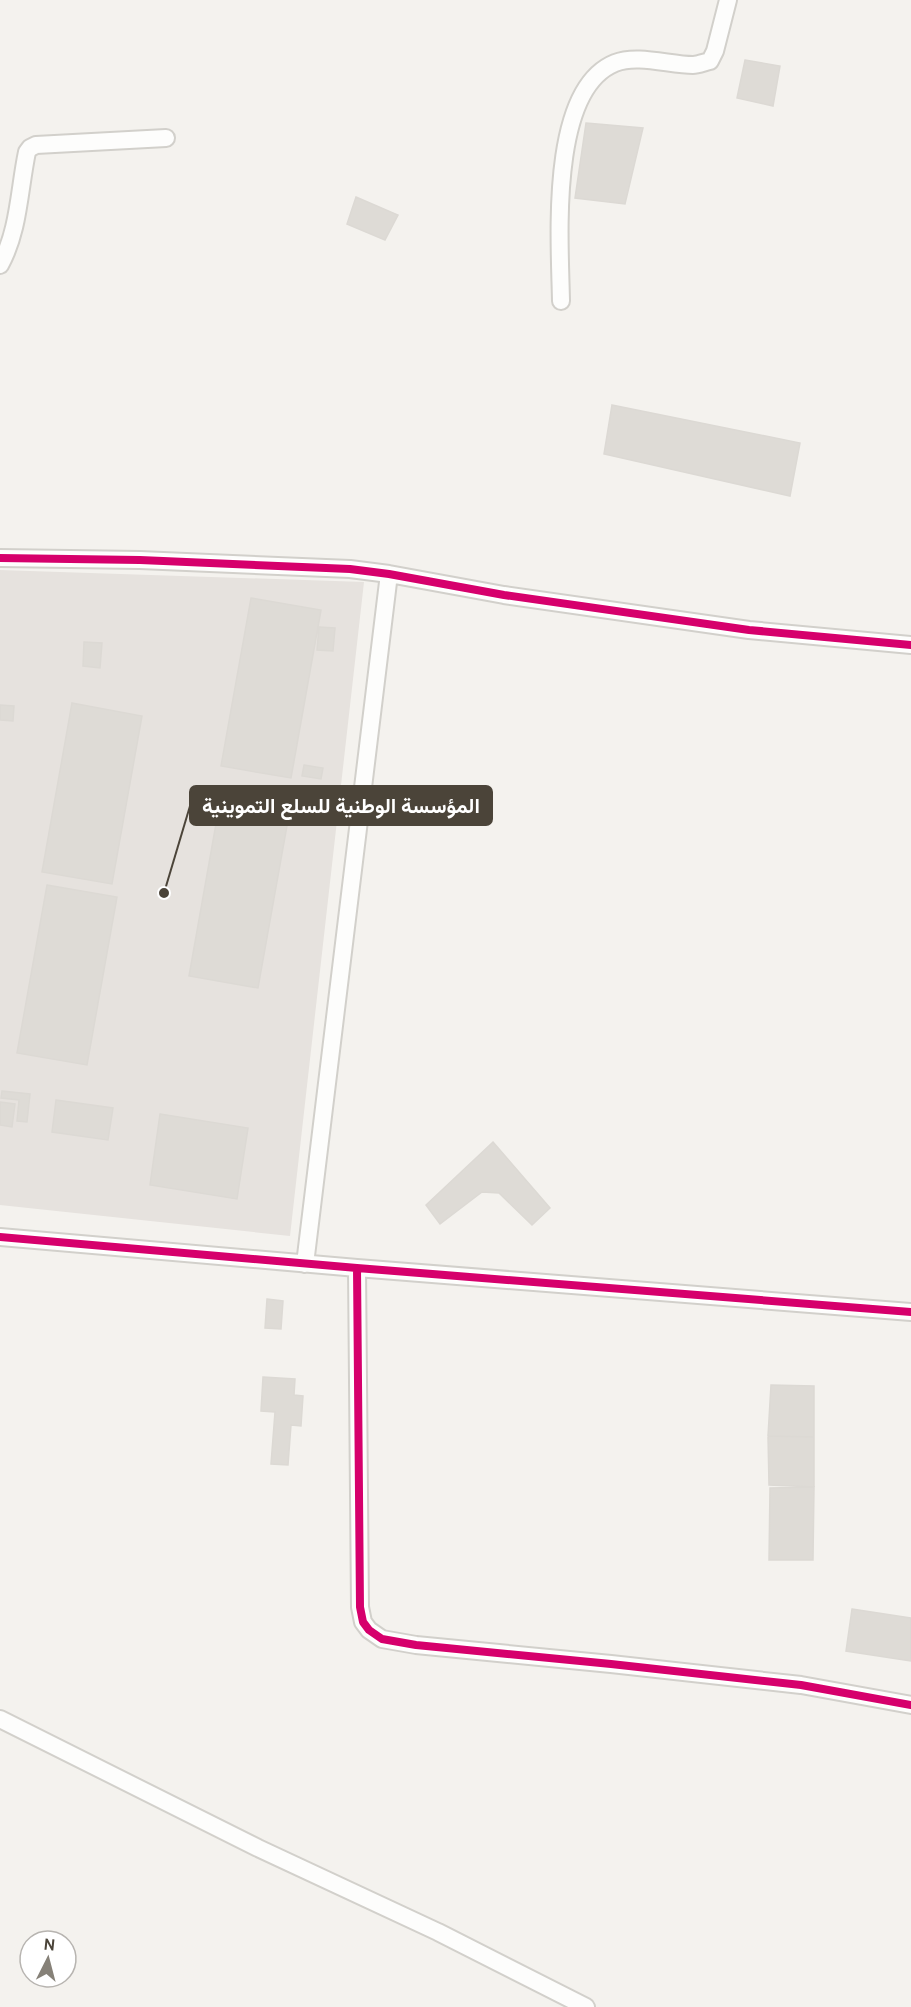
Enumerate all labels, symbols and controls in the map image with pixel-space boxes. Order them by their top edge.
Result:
callout: المؤسسة الوطنية للسلع التموينية [190,786,492,825]
text: المؤسسة الوطنية للسلع التموينية [202,793,480,820]
north arrow [18,1929,78,1989]
text: N [43,1935,56,1955]

